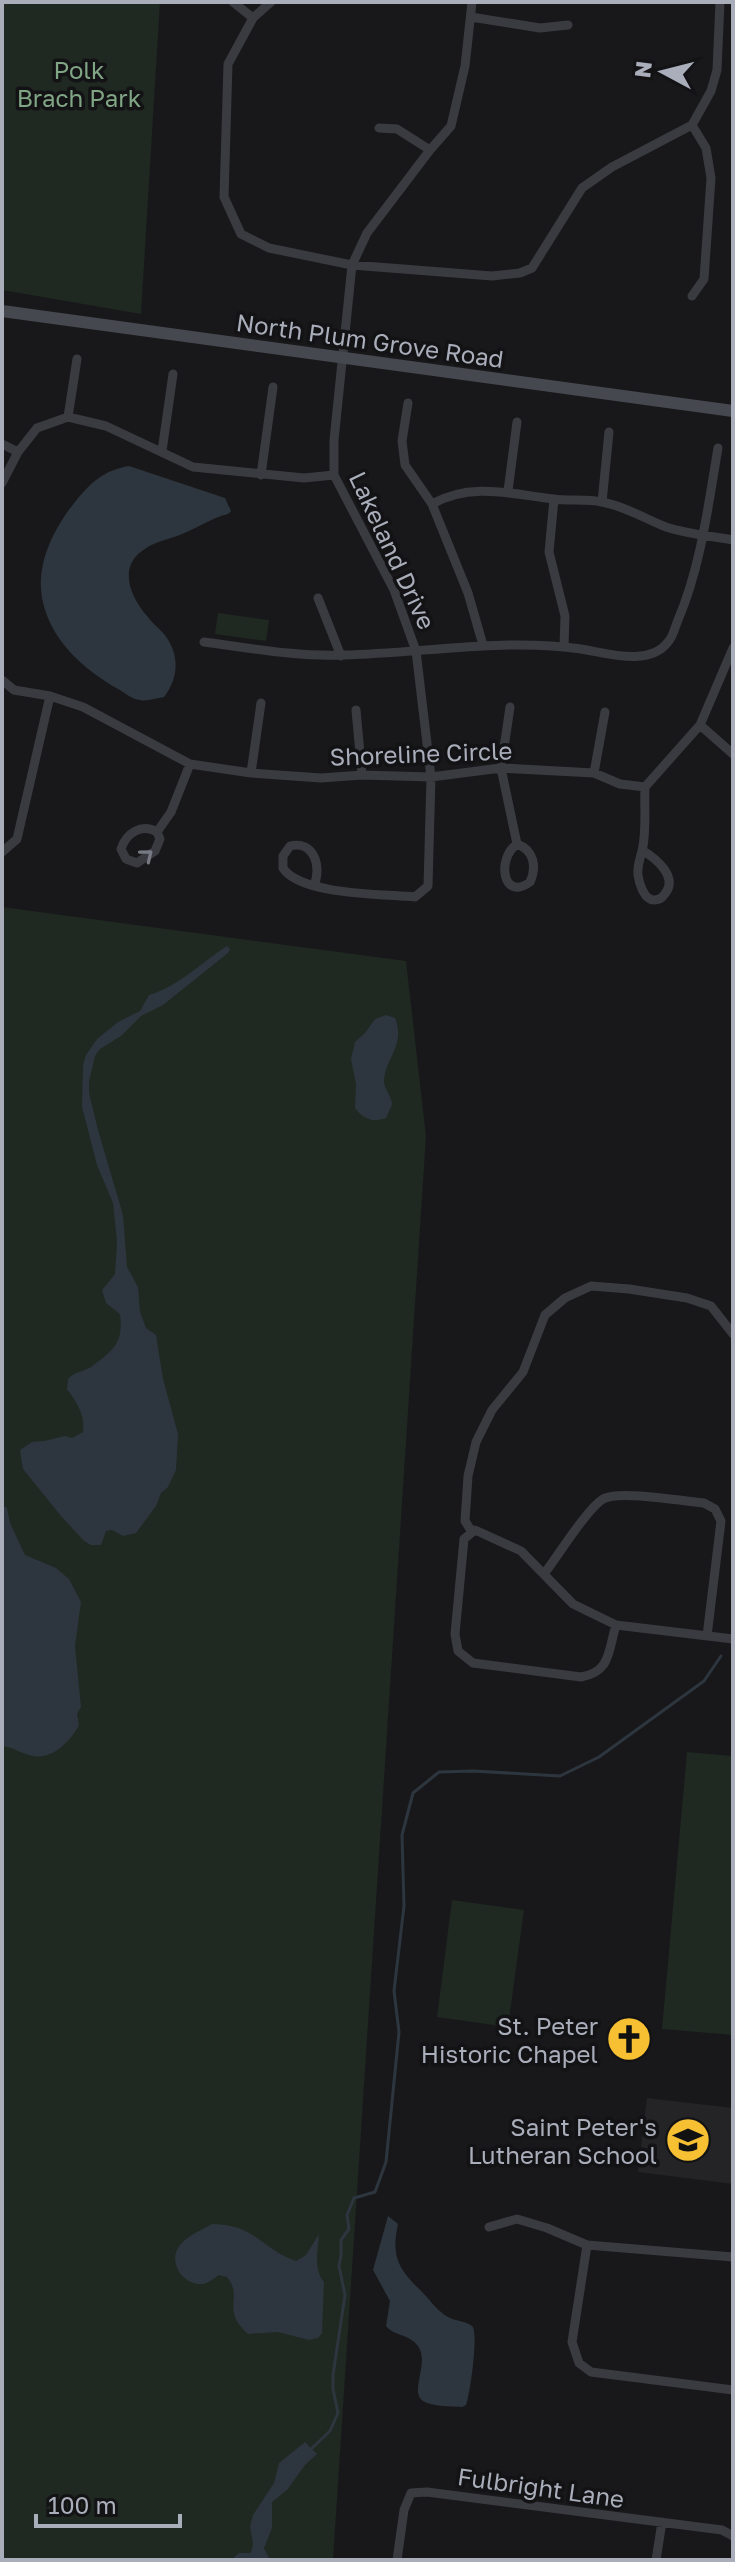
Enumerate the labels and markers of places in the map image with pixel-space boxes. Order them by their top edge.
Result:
place label: St. Peter Historic Chapel [421,2011,598,2068]
church icon: St. Peter Historic Chapel [605,2015,653,2063]
place label: Saint Peter's Lutheran School [468,2112,657,2169]
school or university icon: Saint Peter's Lutheran School [664,2116,712,2164]

